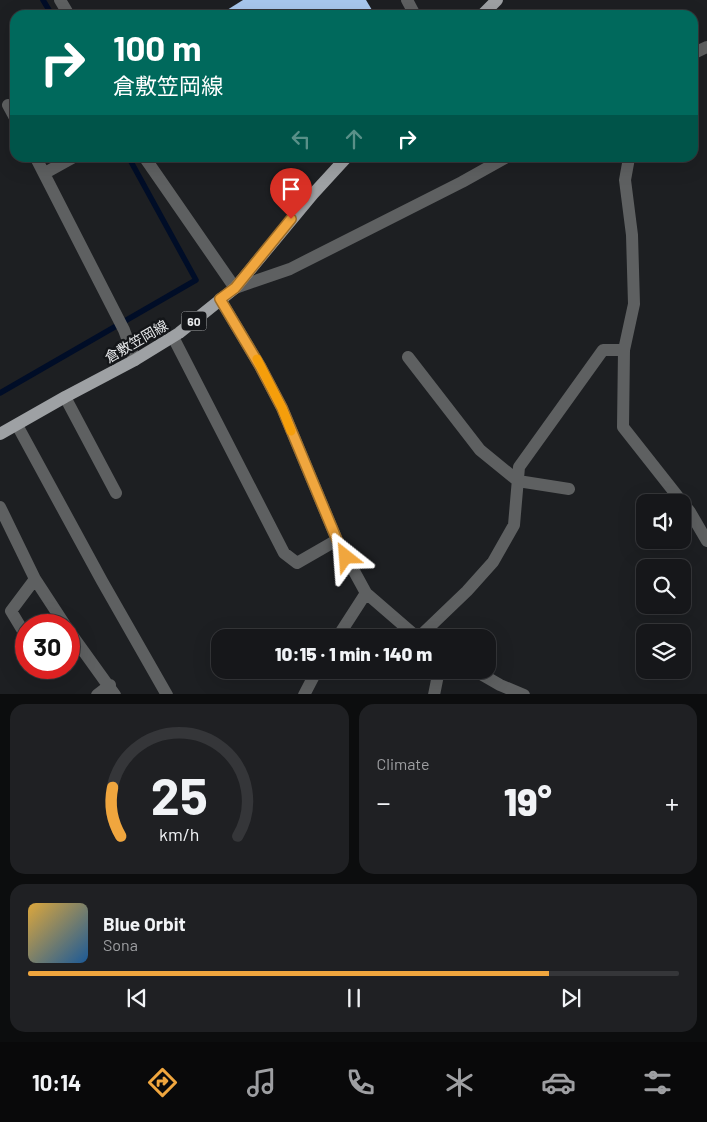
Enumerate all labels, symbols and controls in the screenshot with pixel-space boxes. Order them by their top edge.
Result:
text: 100 m [113,26,202,68]
icon: right [30,30,95,95]
text: 倉敷笠岡線 [113,72,223,98]
icon: left [287,125,315,153]
icon: ahead [340,125,368,153]
icon: right [393,125,421,153]
pin [270,168,312,219]
icon: arrive [277,175,305,203]
road number: 60 [182,312,206,331]
street label: 倉敷笠岡線 [101,316,171,366]
map controls [636,494,691,679]
button: sound [636,494,691,549]
position arrow [319,530,371,582]
button: search [636,559,691,614]
speed limit sign: 30 [15,614,80,679]
button: layers [636,624,691,679]
text: 10:15 · 1 min · 140 m [275,642,432,665]
text: Climate [377,754,429,773]
text: 25 [151,763,208,825]
text: 19° [504,778,552,824]
text: − [377,785,391,819]
text: + [665,785,679,819]
text: km/h [159,823,199,845]
text: Blue Orbit [103,912,186,935]
text: Sona [103,935,138,954]
icon: previous [123,984,151,1012]
icon: pause [340,984,368,1012]
icon: next [557,984,585,1012]
icon: directions [145,1065,180,1100]
icon: music [244,1065,279,1100]
icon: phone [343,1065,378,1100]
icon: climate [442,1065,477,1100]
icon: car [541,1065,576,1100]
icon: filters [640,1065,675,1100]
text: 10:14 [32,1069,81,1095]

